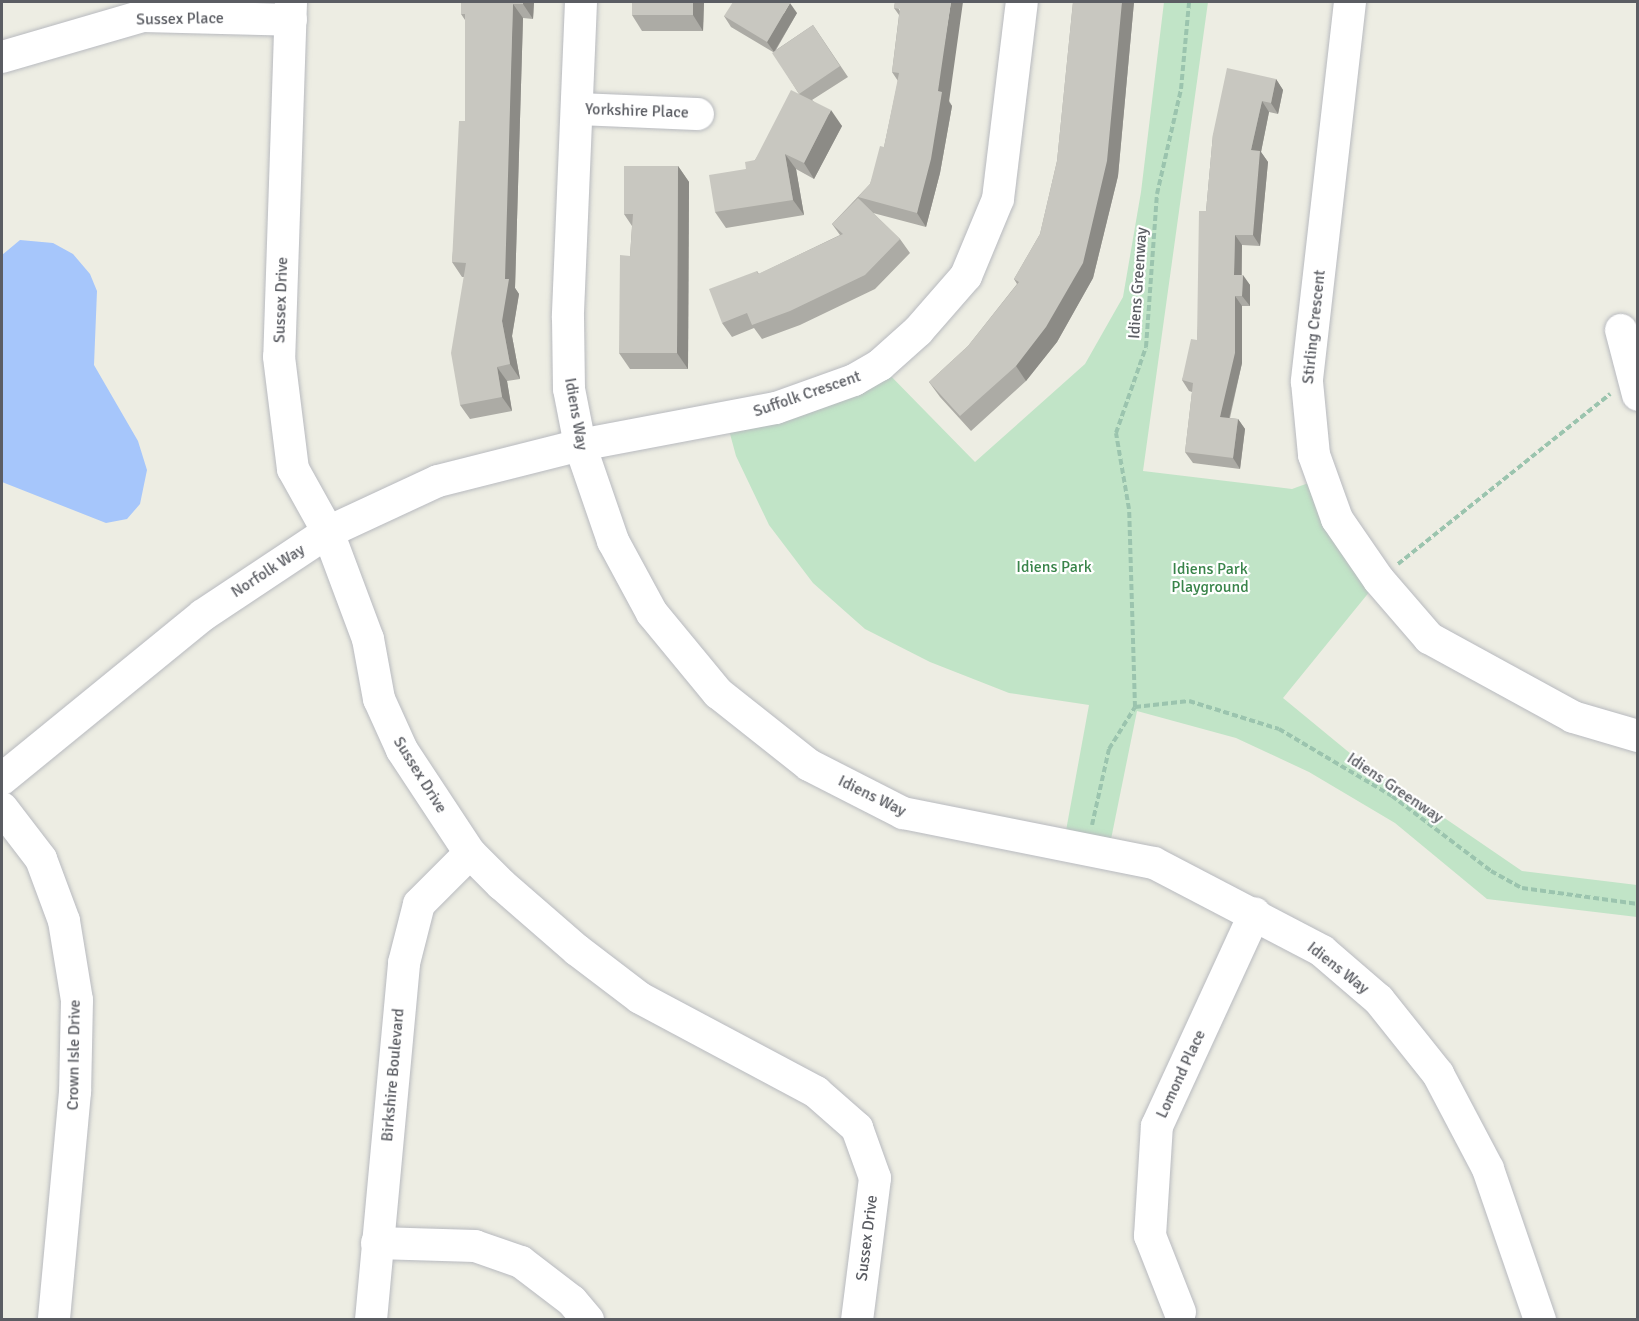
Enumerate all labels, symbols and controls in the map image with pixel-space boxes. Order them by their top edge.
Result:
street label: Sussex Place [136,9,224,29]
street label: Yorkshire Place [585,100,689,122]
street label: Idiens Greenway [1125,227,1151,339]
street label: Sussex Drive [270,257,292,343]
street label: Stirling Crescent [1298,269,1330,385]
street label: Suffolk Crescent [751,367,863,421]
street label: Idiens Way [560,376,592,452]
street label: Norfolk Way [228,540,308,602]
park label: Idiens Park [1016,557,1092,577]
park label: Idiens Park Playground [1171,559,1249,597]
street label: Sussex Drive [389,733,451,817]
street label: Idiens Greenway [1343,749,1447,827]
street label: Idiens Way [835,771,909,821]
street label: Idiens Way [1303,938,1373,998]
street label: Crown Isle Drive [63,999,85,1111]
street label: Birkshire Boulevard [378,1008,408,1142]
street label: Lomond Place [1152,1027,1210,1121]
street label: Sussex Drive [852,1194,882,1282]

